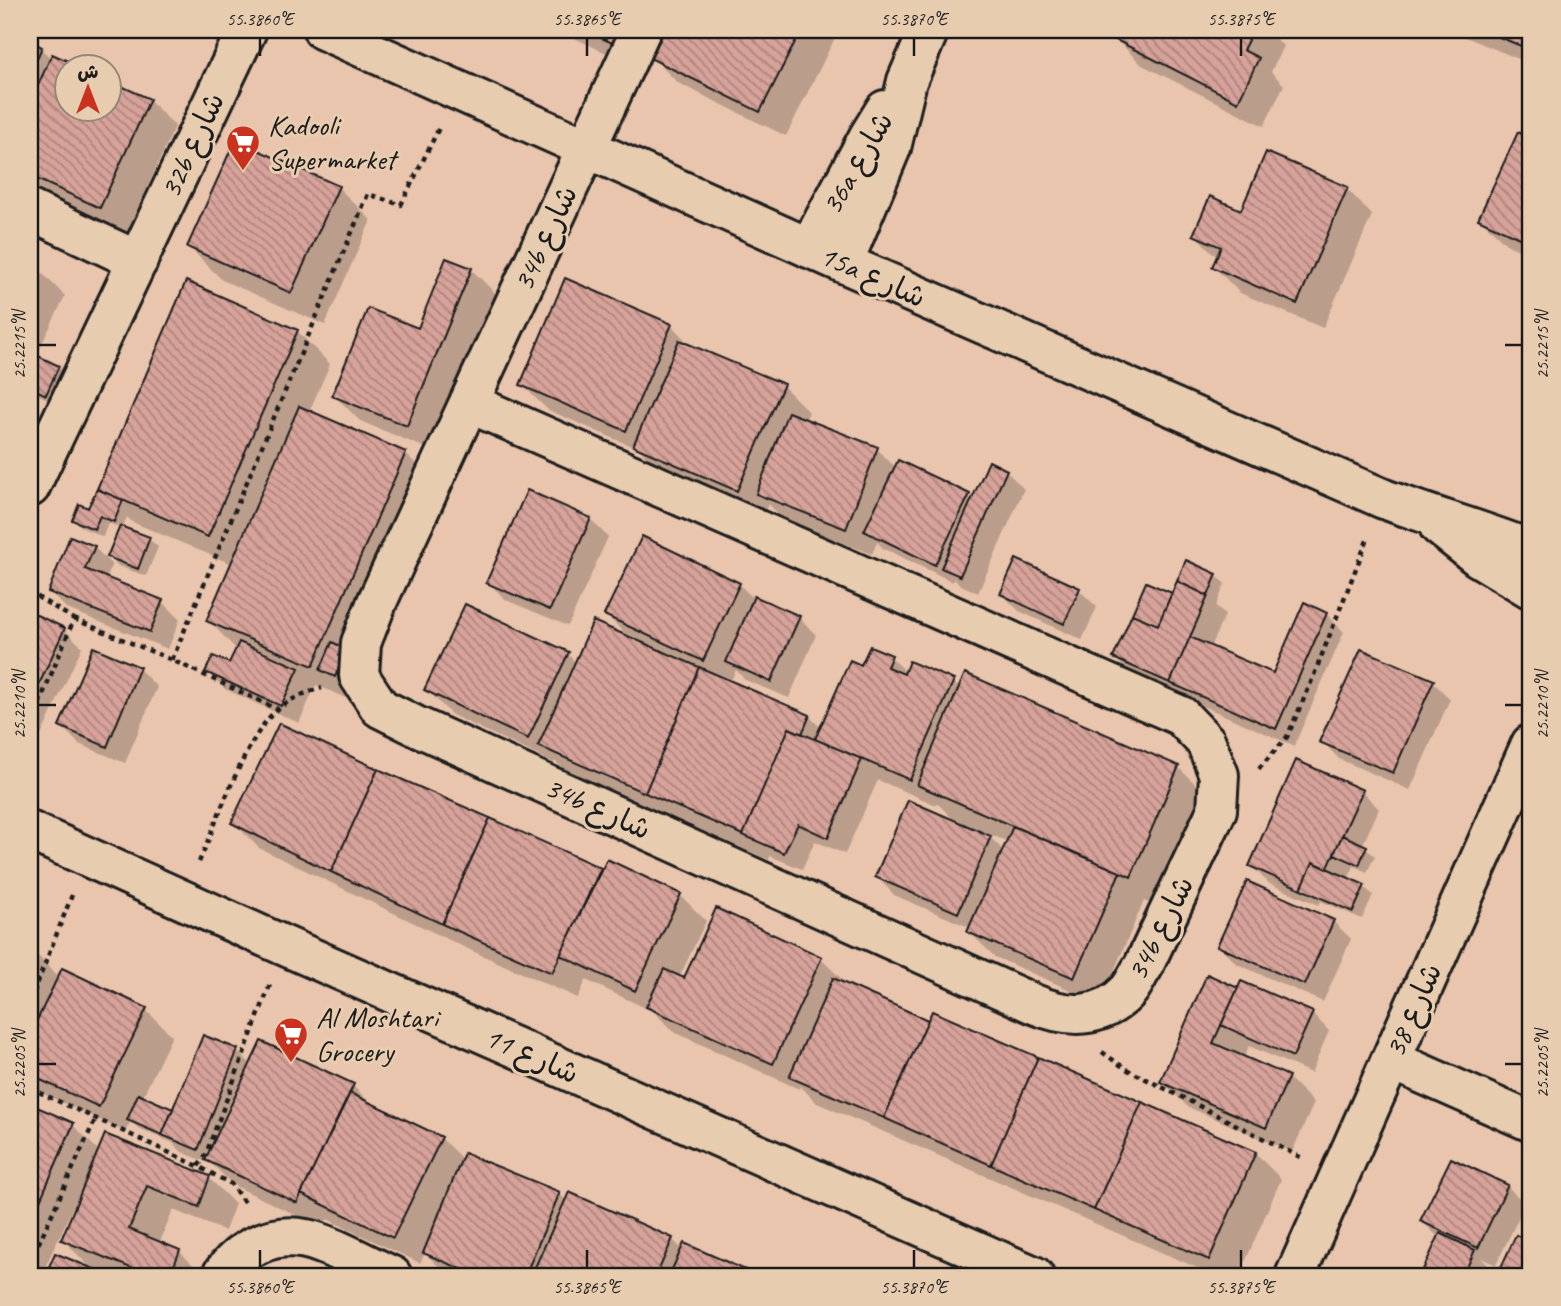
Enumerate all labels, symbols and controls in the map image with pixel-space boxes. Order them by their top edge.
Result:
text: 55.3860°E [227,8,296,30]
text: 55.3865°E [554,8,623,30]
text: 55.3870°E [881,8,950,30]
text: 55.3875°E [1208,8,1277,30]
north arrow [52,52,122,122]
text: ش [78,60,99,84]
street label: 32b شارع [151,86,235,205]
street label: 36a شارع [812,105,903,222]
place label: Kadooli Supermarket [268,106,400,178]
supermarket icon: Kadooli Supermarket [224,123,262,172]
street label: 34b شارع [504,179,588,298]
street label: 15a شارع [813,236,932,318]
text: 25.2215°N [8,308,30,379]
text: 25.2215°N [1531,308,1553,379]
text: 25.2210°N [8,668,30,739]
text: 25.2210°N [1531,668,1553,739]
street label: 34b شارع [538,768,657,850]
street label: 34b شارع [1118,869,1204,988]
street label: شارع 38 [1375,957,1452,1064]
place label: Al Moshtari Grocery [316,998,441,1070]
supermarket icon: Al Moshtari Grocery [272,1015,310,1064]
street label: شارع 11 [478,1017,585,1094]
text: 25.2205°N [8,1027,30,1098]
text: 25.2205°N [1531,1027,1553,1098]
text: 55.3860°E [227,1276,296,1298]
text: 55.3865°E [554,1276,623,1298]
text: 55.3870°E [881,1276,950,1298]
text: 55.3875°E [1208,1276,1277,1298]

